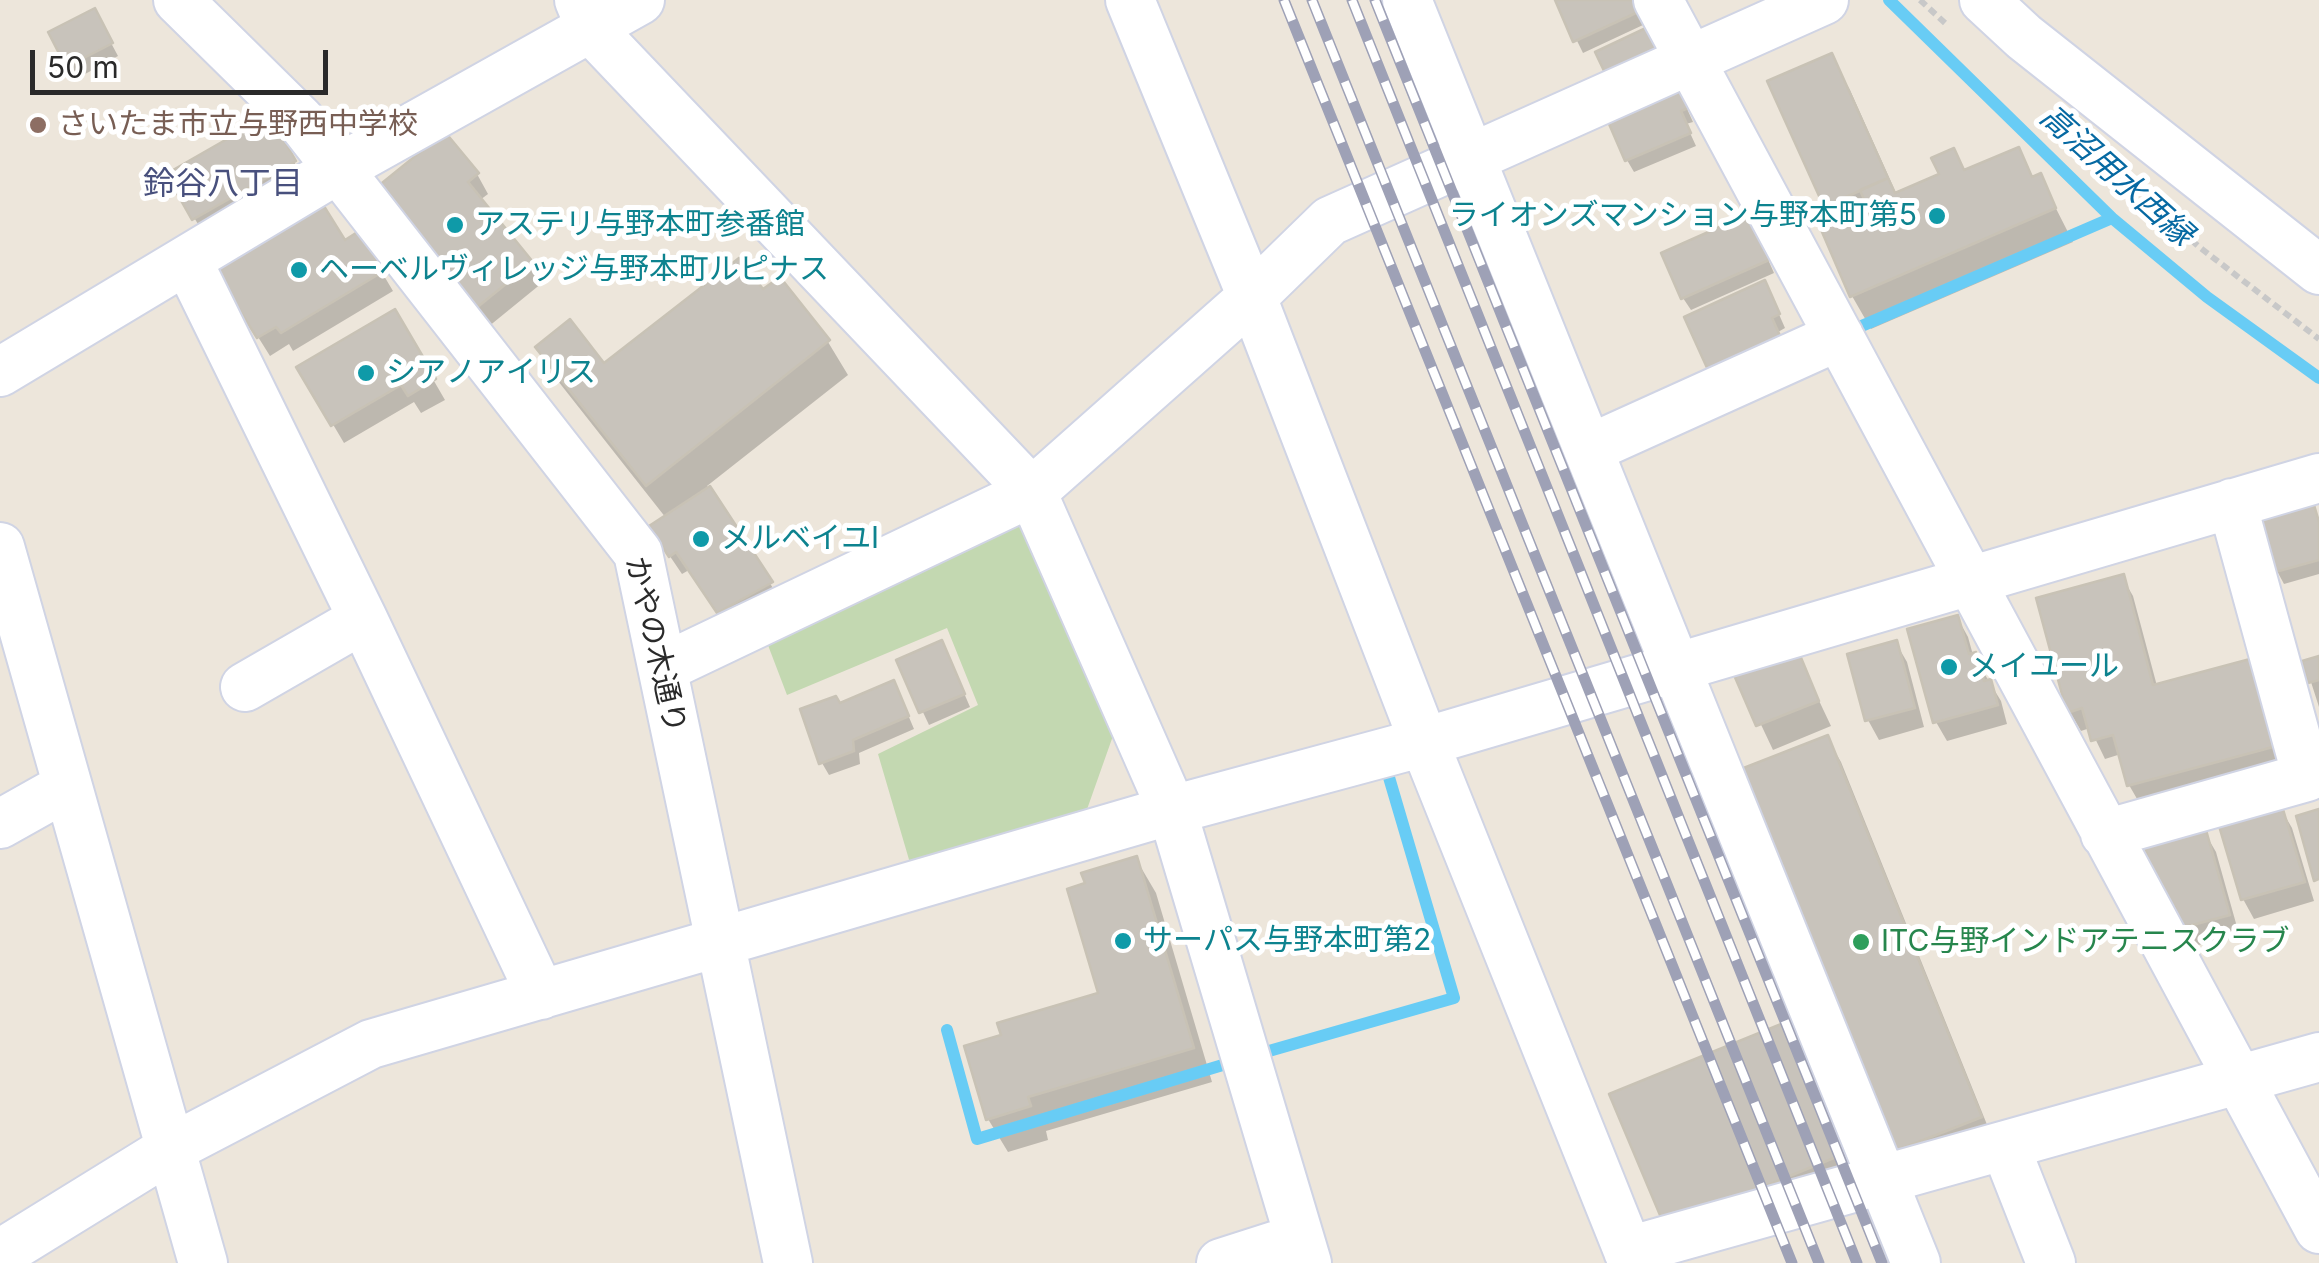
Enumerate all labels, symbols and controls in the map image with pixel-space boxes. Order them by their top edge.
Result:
scale bar [35,30,332,92]
text: 50 m [47,49,119,85]
water label: 高沼用水西縁 [2032,97,2200,255]
place label: さいたま市立与野西中学校 [58,107,418,143]
marker: さいたま市立与野西中学校 [27,114,49,136]
district label: 鈴谷八丁目 [143,165,303,203]
place label: ライオンズマンション与野本町第5 [1449,198,1917,234]
marker: ライオンズマンション与野本町第5 [1926,205,1948,227]
place label: アステリ与野本町参番館 [475,207,805,243]
marker: アステリ与野本町参番館 [444,214,466,236]
place label: ヘーベルヴィレッジ与野本町ルピナス [319,252,829,288]
marker: ヘーベルヴィレッジ与野本町ルピナス [288,259,310,281]
place label: シアノアイリス [386,355,596,391]
marker: シアノアイリス [355,362,377,384]
place label: メルベイユⅠ [721,521,879,557]
marker: メルベイユⅠ [690,528,712,550]
street label: かやの木通り [617,553,693,737]
place label: メイユール [1969,649,2119,685]
marker: メイユール [1938,656,1960,678]
place label: サーパス与野本町第2 [1143,923,1431,959]
place label: ITC与野インドアテニスクラブ [1881,924,2289,960]
marker: サーパス与野本町第2 [1112,930,1134,952]
marker: ITC与野インドアテニスクラブ [1850,931,1872,953]

